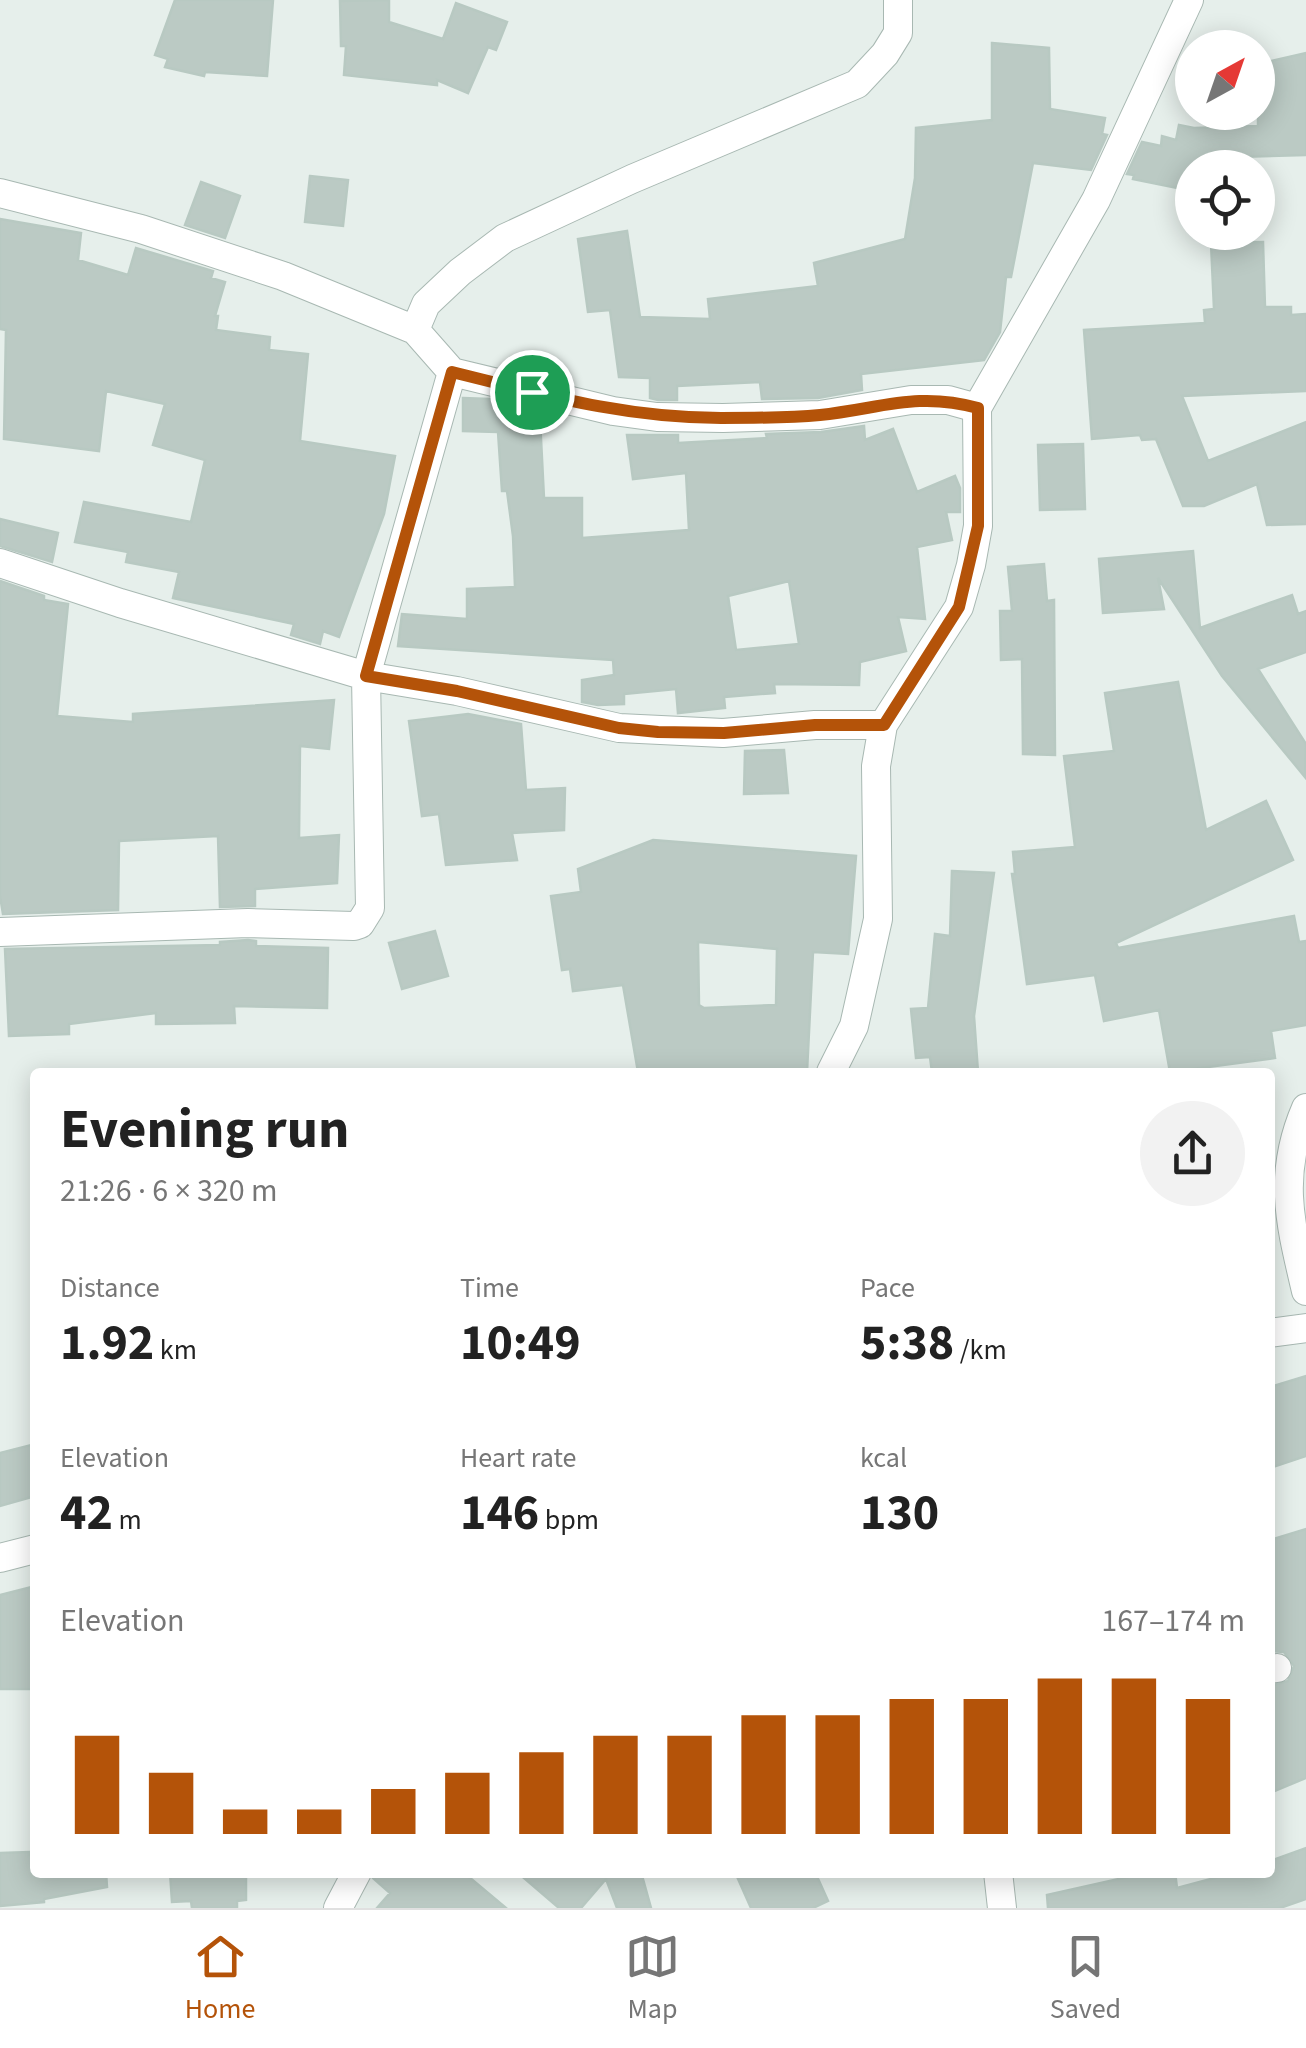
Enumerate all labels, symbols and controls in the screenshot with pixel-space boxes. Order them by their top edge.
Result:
north arrow [1175,30,1275,130]
map controls [1175,30,1275,250]
button: locate [1175,150,1275,250]
pin [490,350,575,435]
icon: arrive [505,365,560,420]
text: Evening run [60,1091,349,1169]
button: share [1140,1101,1245,1206]
text: 21:26 · 6 × 320 m [60,1168,278,1214]
text: Distance [60,1268,160,1308]
text: Time [460,1268,519,1308]
text: Pace [860,1268,915,1308]
text: 1.92 [60,1308,154,1379]
text: 10:49 [460,1308,581,1379]
text: 5:38 [860,1308,954,1379]
text: km [154,1330,197,1370]
text: /km [954,1330,1007,1370]
text: Elevation [60,1438,169,1478]
text: Heart rate [460,1438,576,1478]
text: kcal [860,1438,907,1478]
text: 42 [60,1478,113,1549]
text: 146 [460,1478,539,1549]
text: 130 [860,1478,939,1549]
text: m [113,1500,142,1540]
text: bpm [539,1500,599,1540]
text: Elevation [60,1598,185,1644]
text: 167–174 m [1101,1598,1245,1644]
tab: Home [185,1929,255,2029]
tab: Map [625,1929,680,2029]
tab: Saved [1050,1929,1121,2029]

